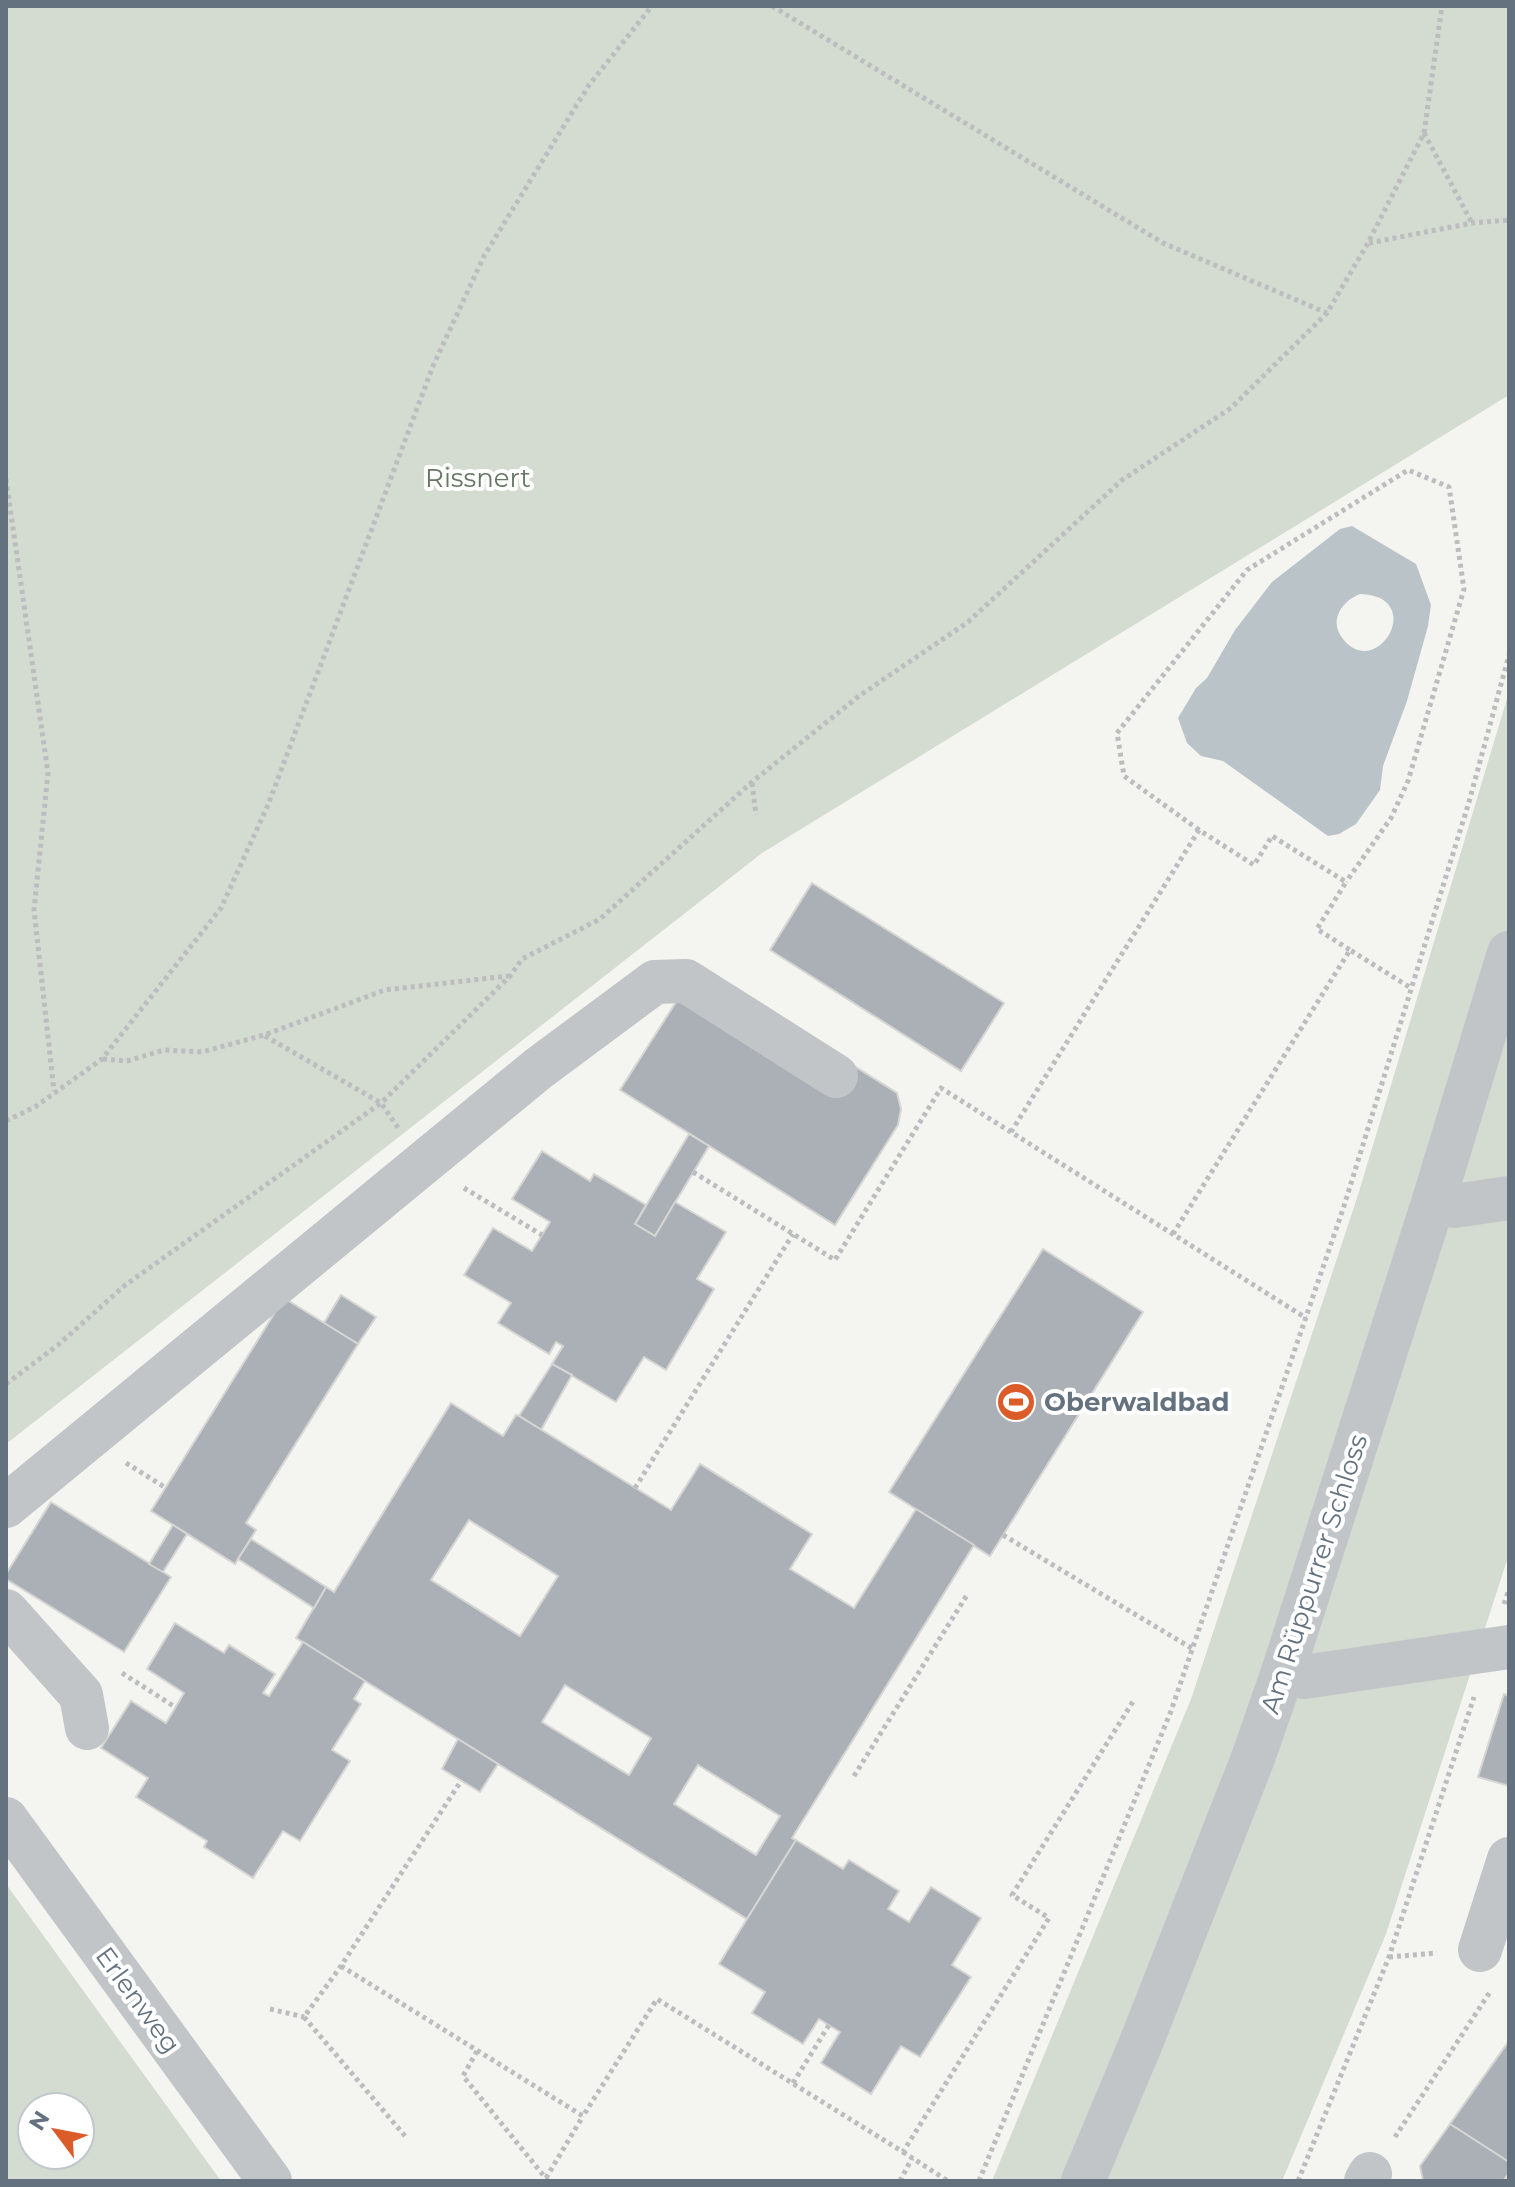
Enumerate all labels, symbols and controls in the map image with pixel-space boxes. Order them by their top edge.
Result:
park label: Rissnert [425,462,531,494]
sports icon: Oberwaldbad [995,1381,1037,1423]
place label: Oberwaldbad [1044,1386,1229,1418]
street label: Am Rüppurrer Schloss [1254,1430,1374,1718]
street label: Erlenweg [89,1941,187,2059]
north arrow [16,2091,96,2171]
text: N [23,2106,56,2135]

